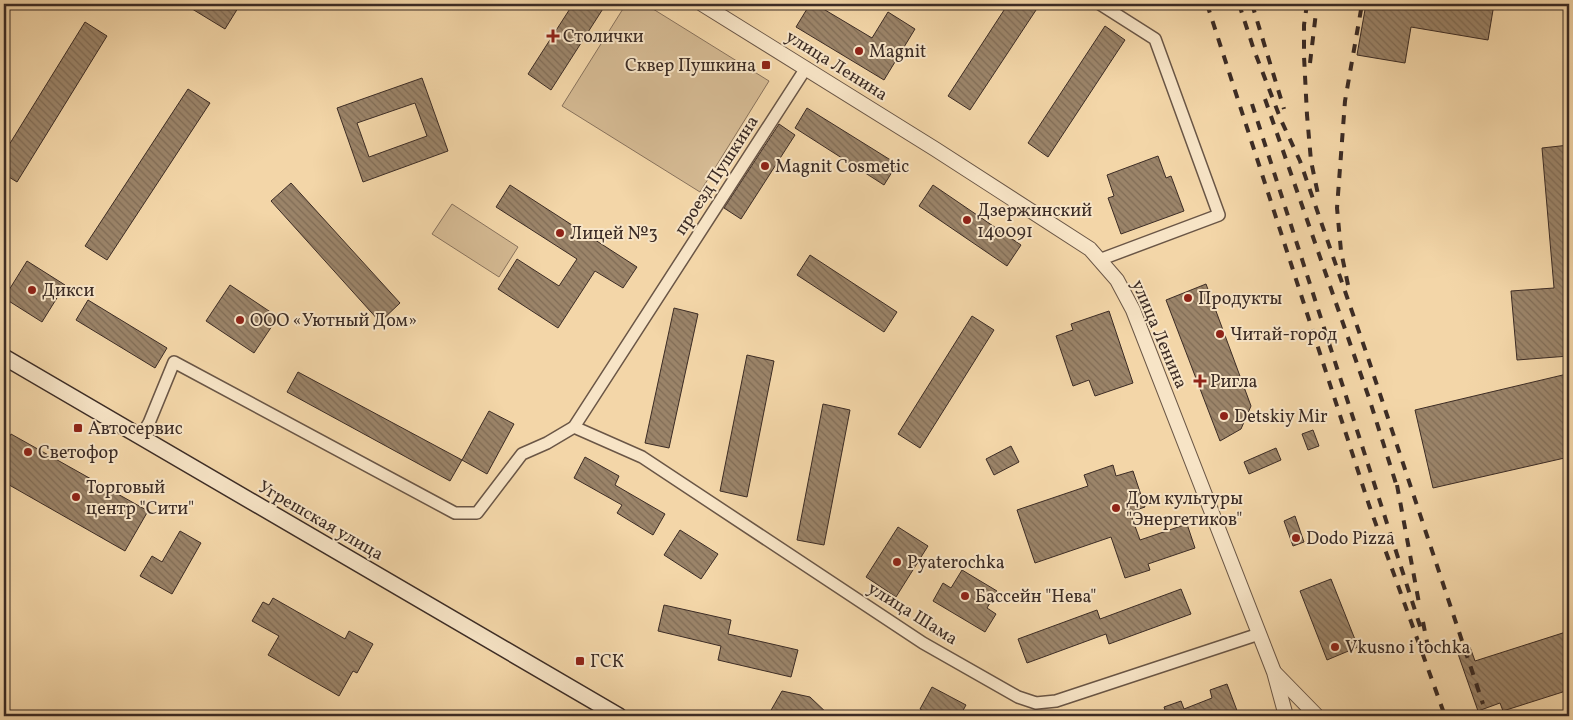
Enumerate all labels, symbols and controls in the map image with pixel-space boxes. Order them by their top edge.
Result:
place label: Столички [563,25,644,50]
street label: улица Ленина [780,25,892,108]
marker: Столички [547,30,559,42]
place label: Magnit [869,40,926,65]
marker: Magnit [853,45,865,57]
place label: Сквер Пушкина [625,54,756,79]
marker: Сквер Пушкина [760,59,772,71]
street label: проезд Пушкина [669,111,765,241]
place label: Magnit Cosmetic [775,155,909,180]
marker: Magnit Cosmetic [759,160,771,172]
place label: Дзержинский 140091 [977,199,1092,245]
marker: Дзержинский 140091 [961,214,973,226]
place label: Лицей №3 [570,222,658,247]
marker: Лицей №3 [554,227,566,239]
street label: улица Ленина [1124,276,1193,393]
place label: Дикси [42,279,94,304]
marker: Дикси [26,284,38,296]
place label: Продукты [1198,287,1283,312]
marker: Продукты [1182,292,1194,304]
place label: ООО «Уютный Дом» [250,309,417,334]
marker: ООО «Уютный Дом» [234,314,246,326]
place label: Читай-город [1230,323,1337,348]
marker: Читай-город [1214,328,1226,340]
place label: Ригла [1210,370,1258,395]
marker: Ригла [1194,375,1206,387]
place label: Detskiy Mir [1234,405,1328,430]
marker: Detskiy Mir [1218,410,1230,422]
place label: Автосервис [88,417,183,442]
marker: Автосервис [72,422,84,434]
place label: Светофор [38,441,118,466]
marker: Светофор [22,446,34,458]
street label: Угрешская улица [253,475,388,567]
place label: Торговый центр "Сити" [86,476,194,522]
place label: Дом культуры "Энергетиков" [1126,487,1243,533]
marker: Торговый центр "Сити" [70,491,82,503]
marker: Дом культуры "Энергетиков" [1110,502,1122,514]
place label: Dodo Pizza [1306,527,1395,552]
marker: Dodo Pizza [1290,532,1302,544]
place label: Pyaterochka [907,551,1005,576]
marker: Pyaterochka [891,556,903,568]
street label: улица Шама [862,577,962,652]
place label: Бассейн "Нева" [975,585,1096,610]
marker: Бассейн "Нева" [959,590,971,602]
place label: Vkusno i tochka [1345,636,1471,661]
marker: Vkusno i tochka [1329,641,1341,653]
place label: ГСК [590,650,624,675]
marker: ГСК [574,655,586,667]

